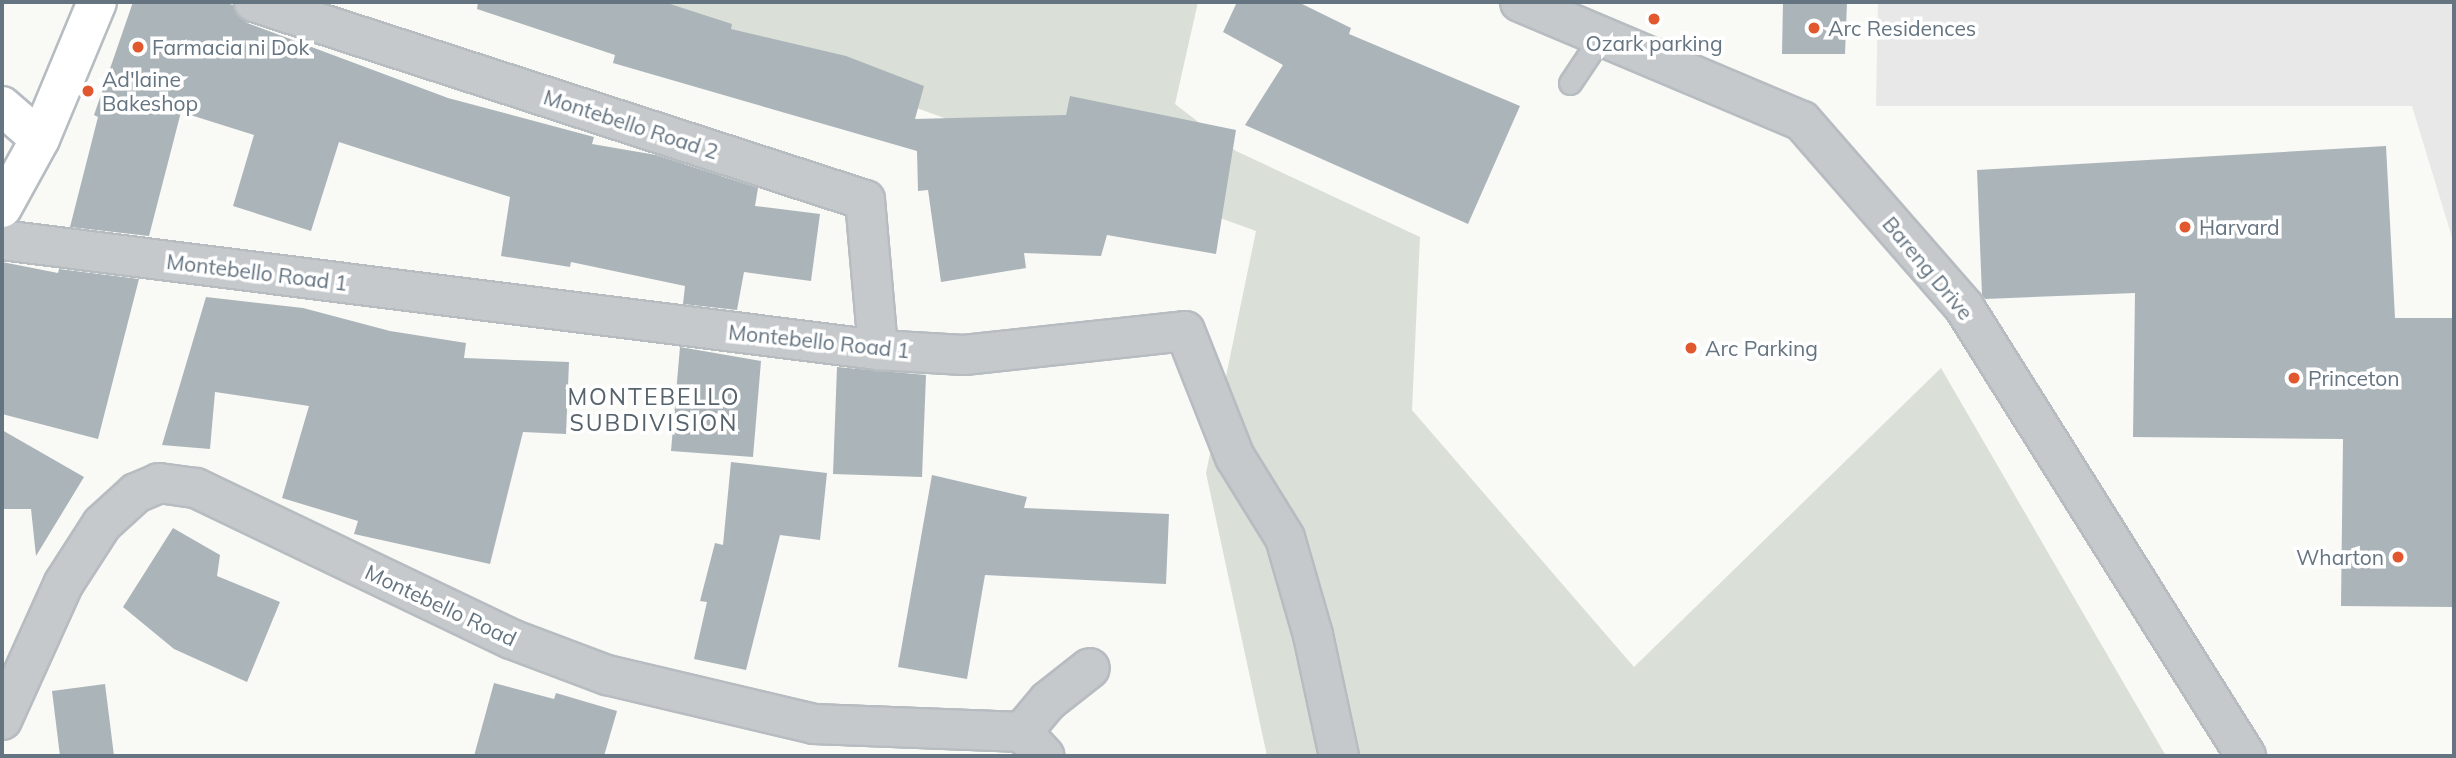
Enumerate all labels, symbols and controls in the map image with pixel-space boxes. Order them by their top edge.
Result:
marker: Ozark parking [1646,11,1662,27]
place label: Arc Residences [1828,15,1976,41]
marker: Arc Residences [1806,20,1822,36]
place label: Ozark parking [1585,30,1723,56]
place label: Farmacia ni Dok [152,34,309,60]
marker: Farmacia ni Dok [130,39,146,55]
place label: Ad'laine Bakeshop [102,66,198,116]
marker: Ad'laine Bakeshop [80,83,96,99]
street label: Montebello Road 2 [541,84,721,164]
street label: Bareng Drive [1878,211,1978,325]
place label: Harvard [2199,214,2280,240]
marker: Harvard [2177,219,2193,235]
street label: Montebello Road 1 [165,248,349,296]
street label: Montebello Road 1 [727,319,911,363]
place label: Arc Parking [1705,335,1818,361]
marker: Arc Parking [1683,340,1699,356]
place label: Princeton [2308,365,2400,391]
marker: Princeton [2286,370,2302,386]
district label: MONTEBELLO SUBDIVISION [569,383,739,437]
place label: Wharton [2296,544,2384,570]
marker: Wharton [2390,549,2406,565]
street label: Montebello Road [361,559,521,651]

